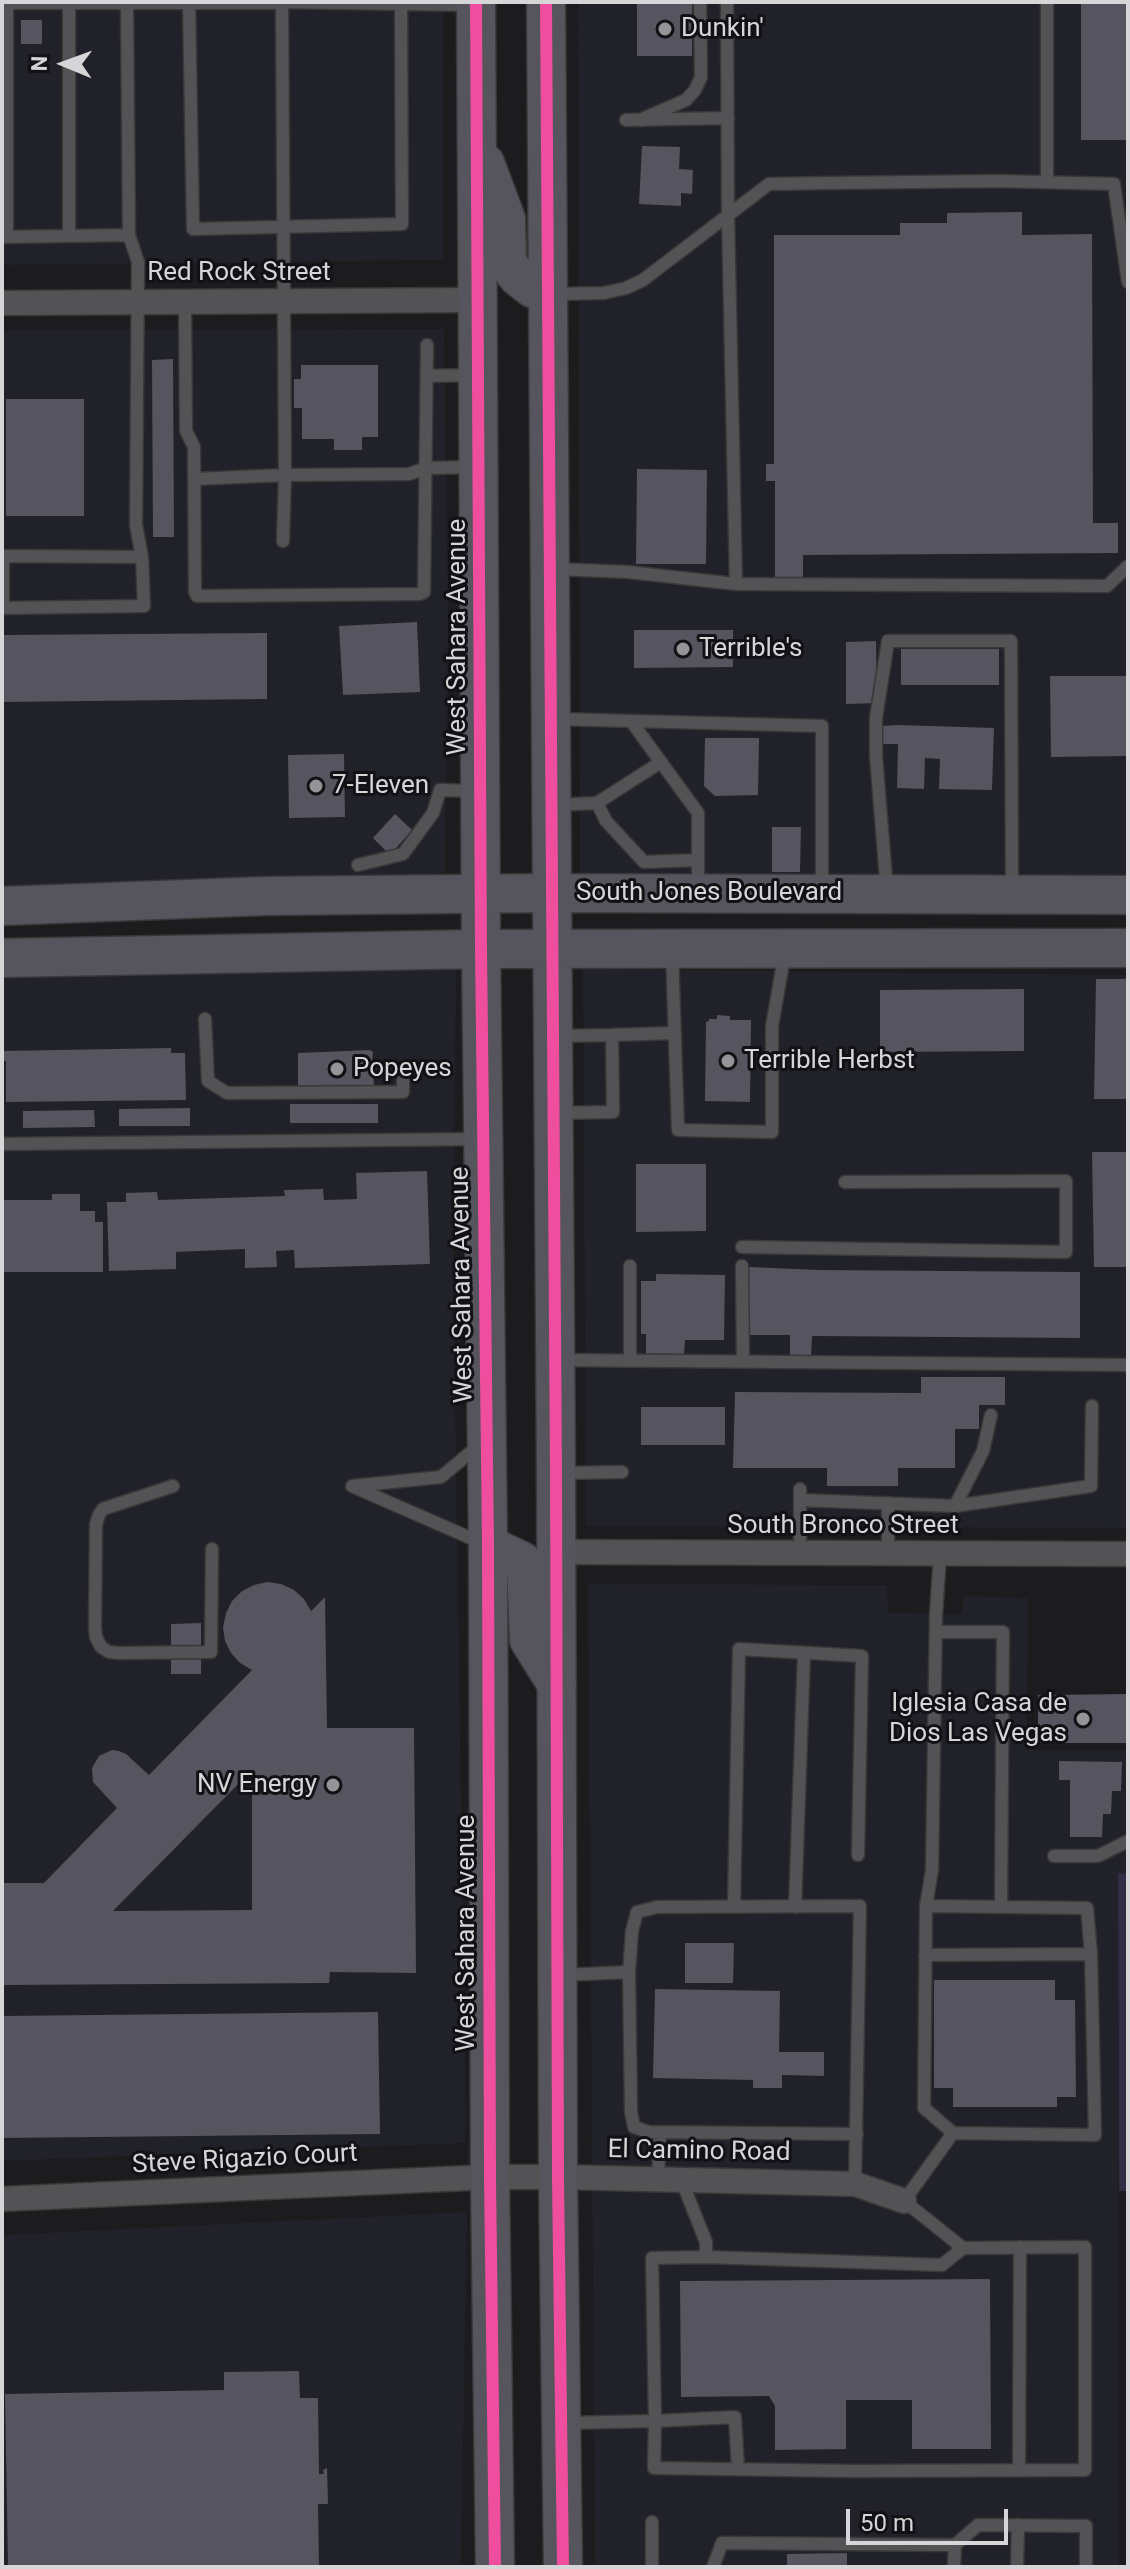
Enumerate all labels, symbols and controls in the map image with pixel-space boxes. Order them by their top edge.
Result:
place label: Dunkin' [681,13,764,45]
marker: Dunkin' [656,20,674,38]
north arrow [24,24,104,104]
text: N [27,56,52,72]
street label: Red Rock Street [147,257,331,289]
street label: West Sahara Avenue [442,519,474,755]
place label: Terrible's [699,633,802,665]
marker: Terrible's [674,640,692,658]
place label: 7-Eleven [332,770,429,802]
marker: 7-Eleven [307,777,325,795]
street label: South Jones Boulevard [576,877,842,909]
place label: Terrible Herbst [744,1045,915,1077]
marker: Terrible Herbst [719,1052,737,1070]
place label: Popeyes [353,1053,452,1085]
marker: Popeyes [328,1060,346,1078]
street label: West Sahara Avenue [445,1166,481,1404]
street label: South Bronco Street [727,1510,959,1542]
place label: Iglesia Casa de Dios Las Vegas [889,1688,1067,1750]
marker: Iglesia Casa de Dios Las Vegas [1074,1710,1092,1728]
place label: NV Energy [197,1769,317,1801]
marker: NV Energy [324,1776,342,1794]
street label: West Sahara Avenue [451,1815,483,2051]
street label: El Camino Road [607,2135,791,2169]
street label: Steve Rigazio Court [131,2139,359,2181]
scale bar [850,2493,1012,2543]
text: 50 m [860,2509,914,2537]

